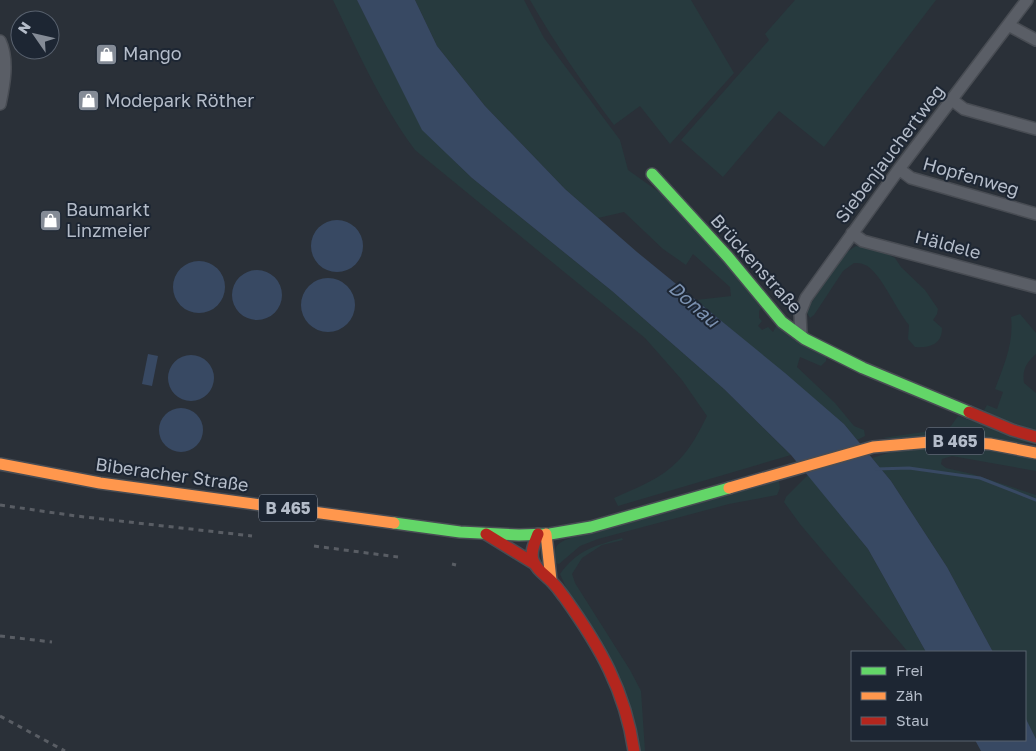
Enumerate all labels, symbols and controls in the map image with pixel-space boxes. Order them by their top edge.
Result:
north arrow [10,10,60,60]
text: N [14,18,34,37]
shop icon: Mango [95,42,119,66]
place label: Mango [123,42,182,64]
street label: Siebenjauchertweg [830,80,948,227]
shop icon: Modepark Röther [77,89,101,113]
place label: Modepark Röther [105,89,254,111]
street label: Hopfenweg [921,152,1022,200]
place label: Baumarkt Linzmeier [66,198,150,241]
shop icon: Baumarkt Linzmeier [38,208,62,232]
street label: Brückenstraße [707,209,807,317]
street label: Häldele [913,225,983,263]
water label: Donau [665,276,725,333]
road number: B 465 [926,428,984,454]
street label: Biberacher Straße [94,452,250,496]
road number: B 465 [259,494,317,522]
legend [851,651,1026,741]
text: Frei [896,661,923,679]
text: Zäh [896,686,923,704]
text: Stau [896,711,929,729]

